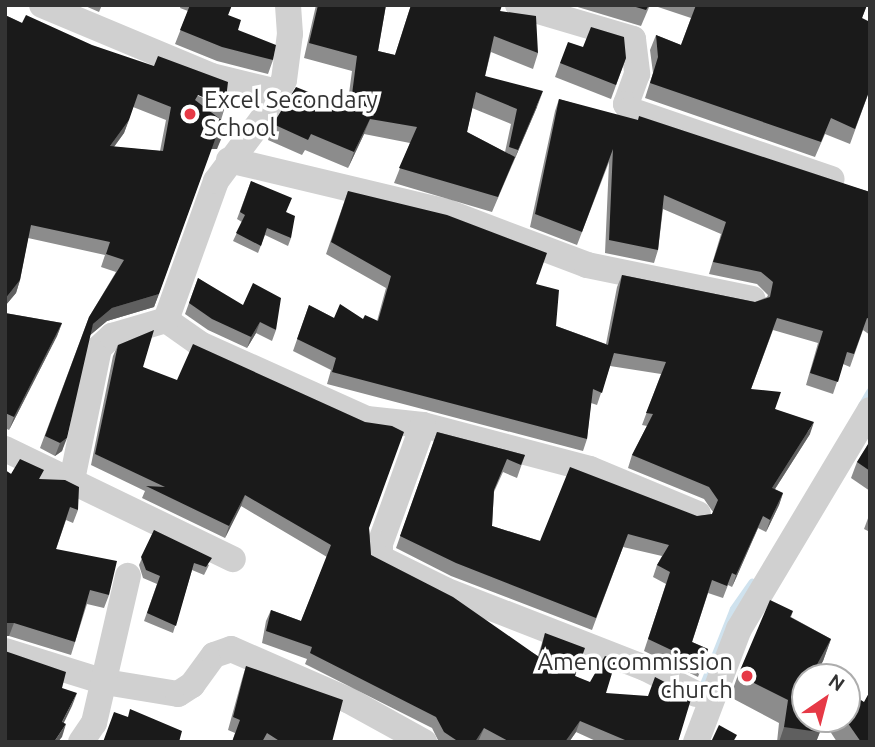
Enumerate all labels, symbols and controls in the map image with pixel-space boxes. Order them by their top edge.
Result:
place label: Excel Secondary School [204,86,378,142]
marker: Excel Secondary School [182,106,198,122]
place label: Amen commission church [537,648,733,704]
north arrow [791,663,861,733]
marker: Amen commission church [739,668,755,684]
text: N [825,669,849,696]

